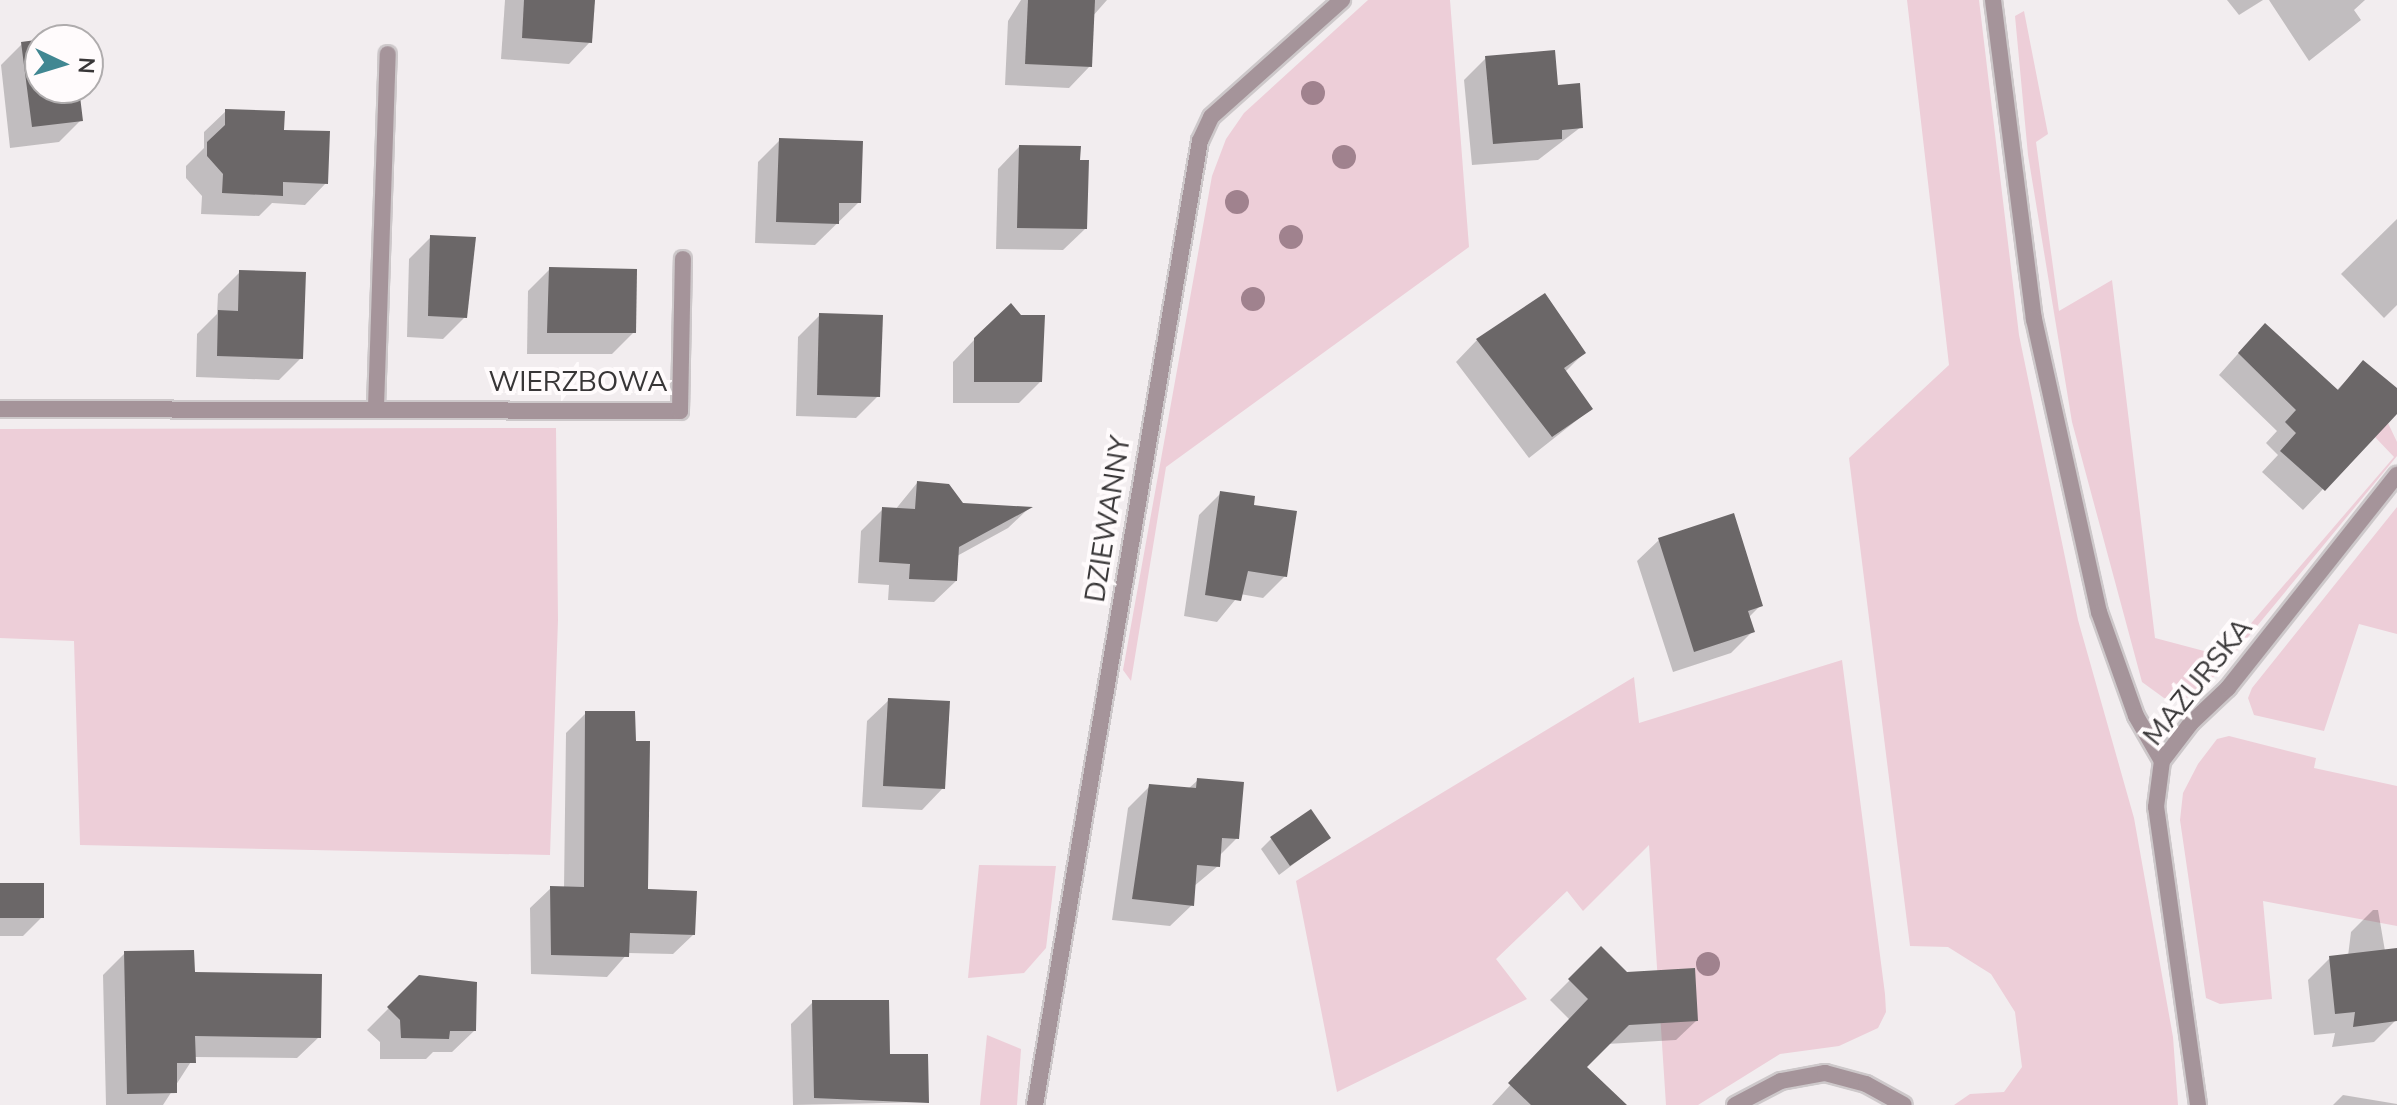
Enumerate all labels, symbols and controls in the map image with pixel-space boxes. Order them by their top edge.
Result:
north arrow [24,24,104,104]
text: N [70,56,101,75]
street label: WIERZBOWA [488,365,668,399]
street label: DZIEWANNY [1078,433,1138,605]
street label: MAZURSKA [2136,612,2260,752]

